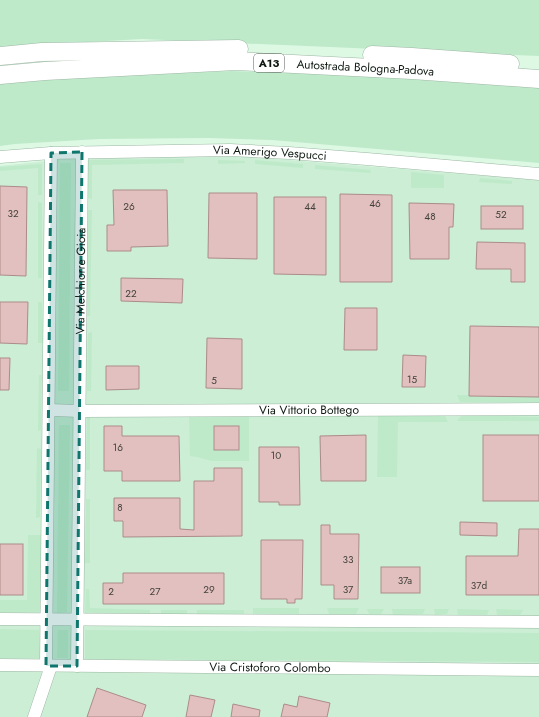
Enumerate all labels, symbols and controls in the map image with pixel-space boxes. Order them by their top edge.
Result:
road number: A13 [254,54,284,72]
street label: Autostrada Bologna-Padova [296,55,435,81]
street label: Via Amerigo Vespucci [213,141,327,165]
house number: 46 [369,196,381,211]
house number: 26 [123,199,135,214]
house number: 44 [304,199,316,214]
house number: 32 [7,206,19,221]
house number: 52 [495,207,507,222]
house number: 48 [424,209,436,224]
street label: Via Melchiorre Gioia [71,227,90,334]
house number: 22 [125,286,137,301]
house number: 15 [407,372,417,387]
house number: 5 [211,373,217,388]
street label: Via Vittorio Bottego [259,401,359,419]
house number: 16 [113,440,123,455]
house number: 10 [271,448,281,463]
house number: 8 [117,500,123,515]
house number: 33 [343,552,354,567]
house number: 37a [398,573,412,588]
house number: 37d [471,578,487,593]
house number: 29 [203,582,215,597]
house number: 37 [343,582,354,597]
house number: 2 [108,584,114,599]
house number: 27 [150,584,161,599]
street label: Via Cristoforo Colombo [209,658,331,677]

